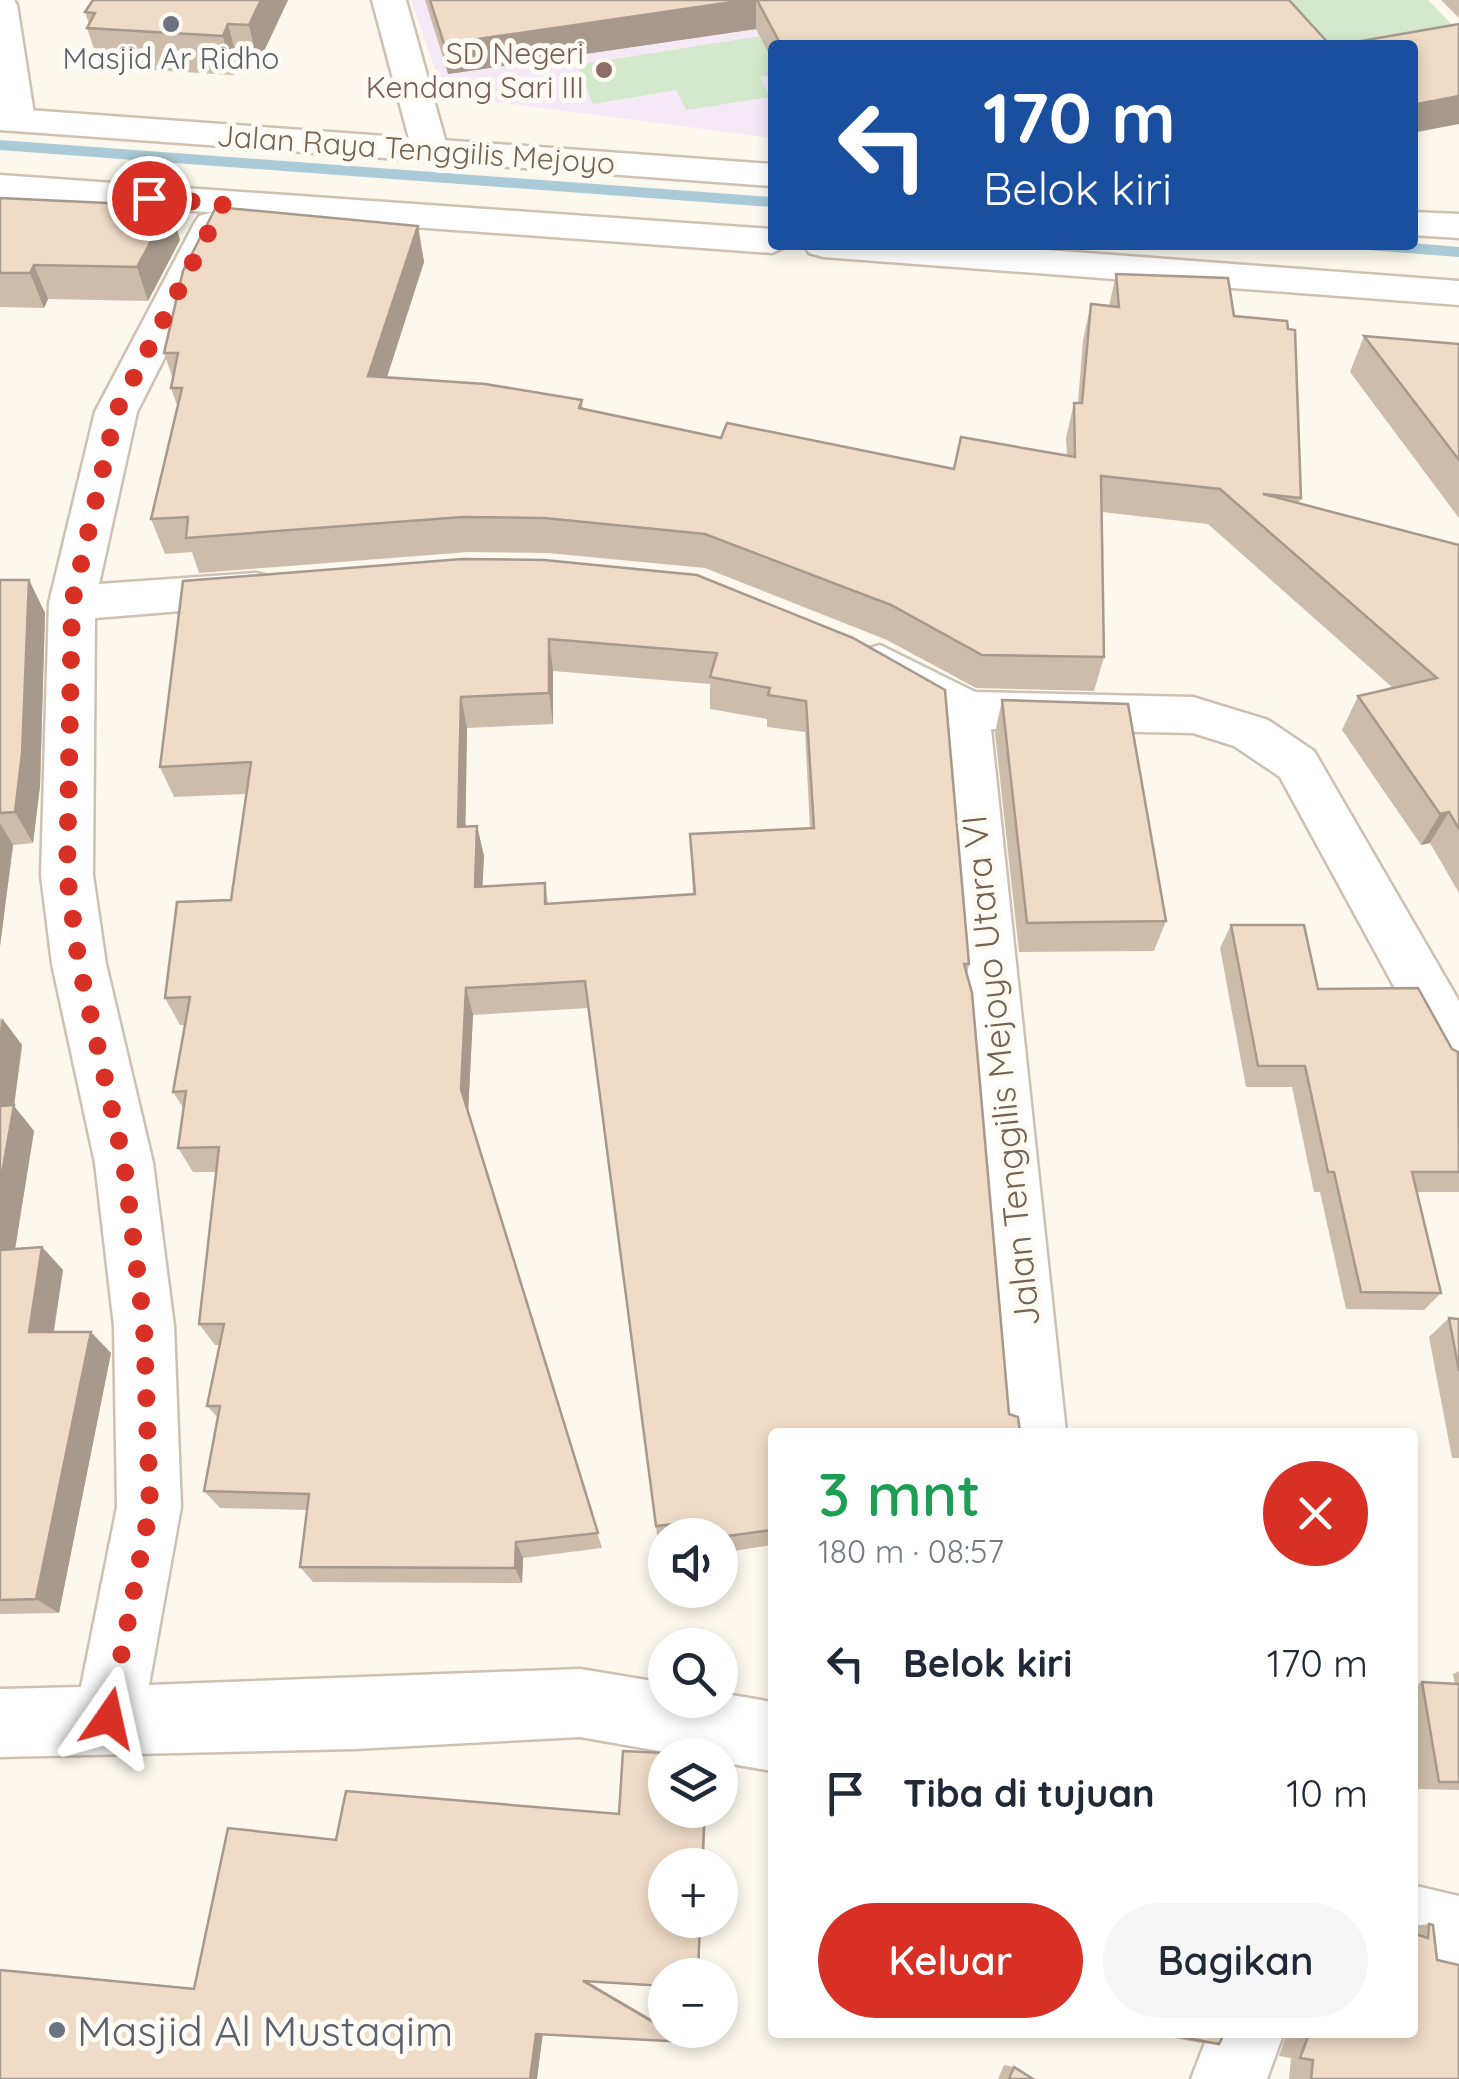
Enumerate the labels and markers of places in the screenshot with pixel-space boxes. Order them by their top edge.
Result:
marker: Masjid Ar Ridho [160,13,182,35]
place label: SD Negeri Kendang Sari III [366,34,584,106]
place label: Masjid Ar Ridho [63,39,279,77]
marker: SD Negeri Kendang Sari III [593,59,615,81]
pin [107,156,192,241]
place label: Masjid Al Mustaqim [77,2004,453,2057]
marker: Masjid Al Mustaqim [46,2019,68,2041]

